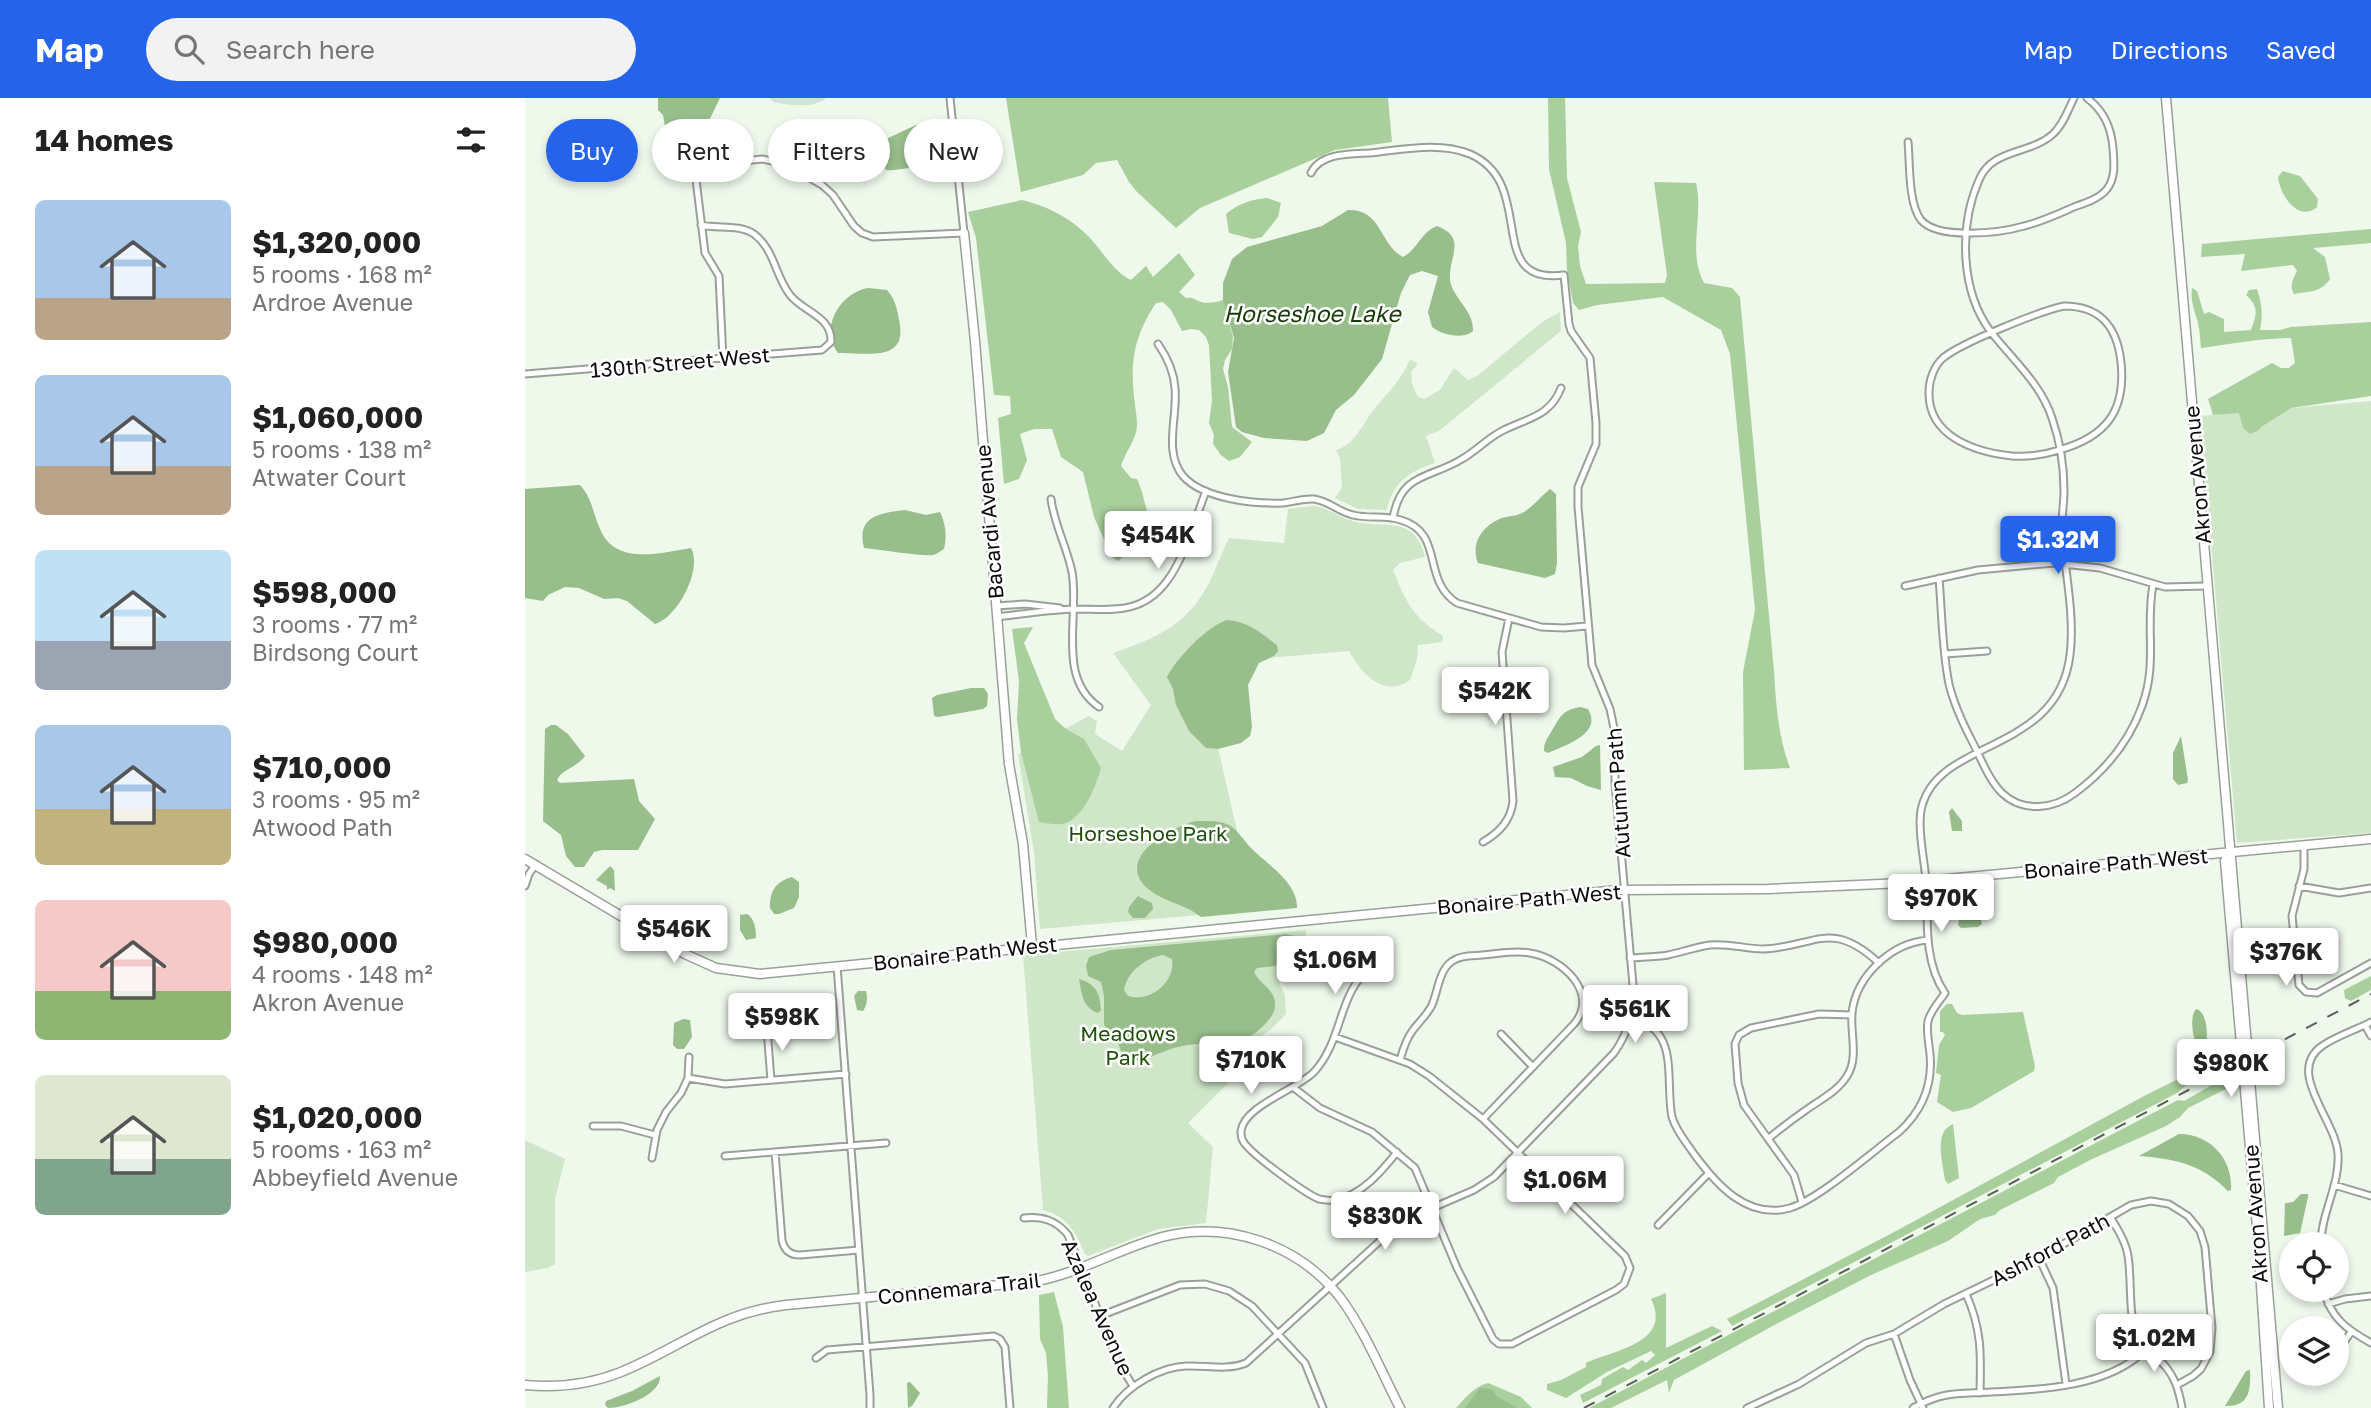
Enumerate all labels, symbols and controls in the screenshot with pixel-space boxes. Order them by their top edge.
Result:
search box [146,18,636,81]
text: Map [35,30,104,69]
icon: search [170,30,208,68]
text: Search here [226,34,375,65]
text: Map [2024,35,2073,64]
text: Directions [2111,35,2228,64]
text: Saved [2266,35,2336,64]
chip: Buy [546,119,638,182]
chip: Rent [652,119,754,182]
chip: Filters [768,119,890,182]
chip: New [904,119,1003,182]
icon: filters [452,121,490,159]
text: 14 homes [35,122,174,158]
text: $1,320,000 [252,224,421,260]
icon: home [91,228,175,312]
text: 5 rooms · 168 m² [252,260,432,288]
text: Ardroe Avenue [252,288,413,316]
water label: Horseshoe Lake [1223,299,1402,327]
street label: 130th Street West [589,341,771,383]
text: $1,060,000 [252,399,423,435]
icon: home [91,403,175,487]
street label: Akron Avenue [2178,405,2216,545]
text: 5 rooms · 138 m² [252,435,431,463]
street label: Bacardi Avenue [969,444,1009,600]
text: Atwater Court [252,463,406,491]
pin: $454K [1109,512,1207,571]
pin: $1.32M [2001,517,2115,576]
text: $454K [1121,520,1195,548]
text: $1.32M [2016,525,2100,553]
text: $598,000 [252,574,397,610]
icon: home [91,578,175,662]
text: 3 rooms · 77 m² [252,610,417,638]
text: Birdsong Court [252,638,418,666]
pin: $542K [1446,668,1544,727]
text: $542K [1458,676,1532,704]
street label: Autumn Path [1600,727,1636,859]
text: $710,000 [252,749,392,785]
icon: home [91,753,175,837]
text: 3 rooms · 95 m² [252,785,420,813]
text: Atwood Path [252,813,393,841]
park label: Horseshoe Park [1068,820,1228,846]
street label: Bonaire Path West [2023,842,2209,884]
pin: $970K [1892,874,1990,934]
street label: Bonaire Path West [1436,878,1622,920]
text: $970K [1904,883,1978,911]
pin: $546K [625,906,723,965]
text: $546K [636,914,712,942]
text: $980,000 [252,924,398,960]
icon: home [91,928,175,1012]
pin: $376K [2237,928,2335,988]
street label: Bonaire Path West [872,930,1058,976]
pin: $1.06M [1278,936,1392,996]
text: $376K [2249,937,2323,965]
text: $1.06M [1293,945,1377,973]
text: 4 rooms · 148 m² [252,960,433,988]
pin: $561K [1586,986,1684,1045]
text: Akron Avenue [252,988,404,1016]
pin: $598K [733,993,831,1053]
text: $561K [1599,994,1671,1022]
text: $598K [744,1002,820,1030]
park label: Meadows Park [1080,1020,1176,1070]
pin: $710K [1202,1037,1300,1096]
pin: $980K [2182,1040,2280,1099]
text: $710K [1215,1045,1287,1073]
text: $980K [2193,1048,2269,1076]
text: $1,020,000 [252,1099,423,1135]
icon: home [91,1103,175,1187]
text: 5 rooms · 163 m² [252,1135,431,1163]
street label: Akron Avenue [2237,1144,2273,1284]
pin: $1.06M [1508,1156,1622,1216]
text: Abbeyfield Avenue [252,1163,458,1191]
text: $1.06M [1523,1165,1607,1193]
pin: $830K [1336,1192,1434,1252]
text: $830K [1347,1201,1423,1229]
street label: Ashford Path [1986,1207,2114,1291]
map controls [2279,1232,2349,1386]
button: locate [2279,1232,2349,1302]
street label: Azalea Avenue [1056,1235,1140,1379]
street label: Connemara Trail [876,1267,1042,1309]
pin: $1.02M [2097,1314,2211,1374]
button: layers [2279,1316,2349,1386]
text: $1.02M [2112,1323,2196,1351]

